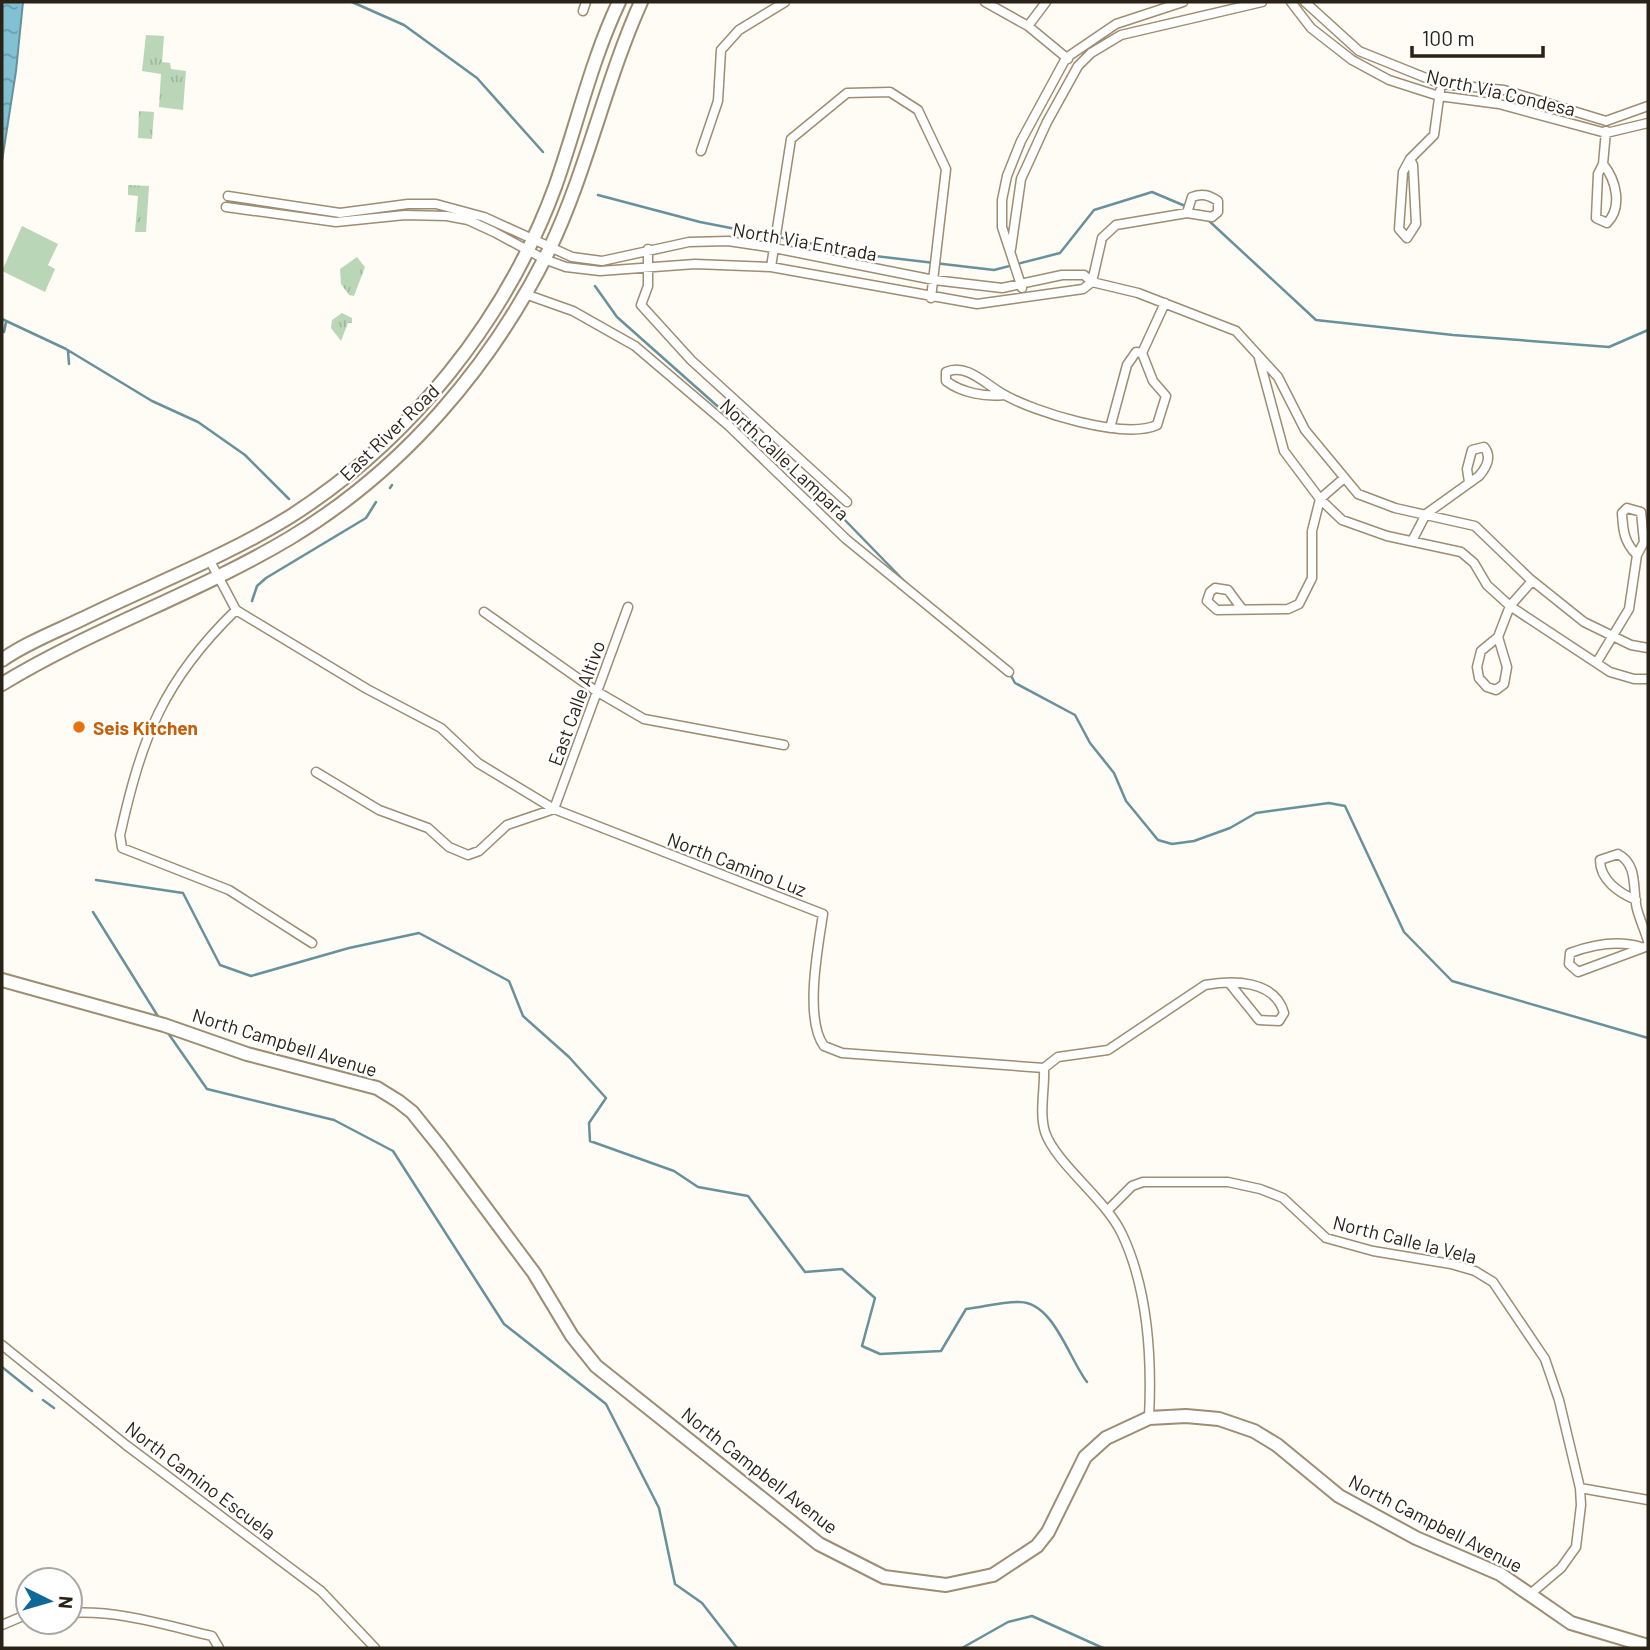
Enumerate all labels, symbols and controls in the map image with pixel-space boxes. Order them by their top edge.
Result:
scale bar [1412,14,1543,58]
text: 100 m [1422,25,1475,50]
street label: North Via Condesa [1424,64,1578,120]
street label: North Via Entrada [731,217,879,265]
street label: East River Road [335,379,443,485]
street label: North Calle Lampara [716,393,854,525]
street label: East Calle Altivo [543,637,609,769]
place label: Seis Kitchen [93,716,198,739]
marker: Seis Kitchen [71,719,87,735]
street label: North Camino Luz [664,827,810,901]
street label: North Campbell Avenue [190,1003,380,1081]
street label: North Calle la Vela [1331,1210,1479,1268]
street label: North Campbell Avenue [677,1402,843,1538]
street label: North Camino Escuela [121,1416,281,1544]
street label: North Campbell Avenue [1345,1469,1527,1577]
north arrow [14,1566,84,1636]
text: N [54,1595,78,1610]

